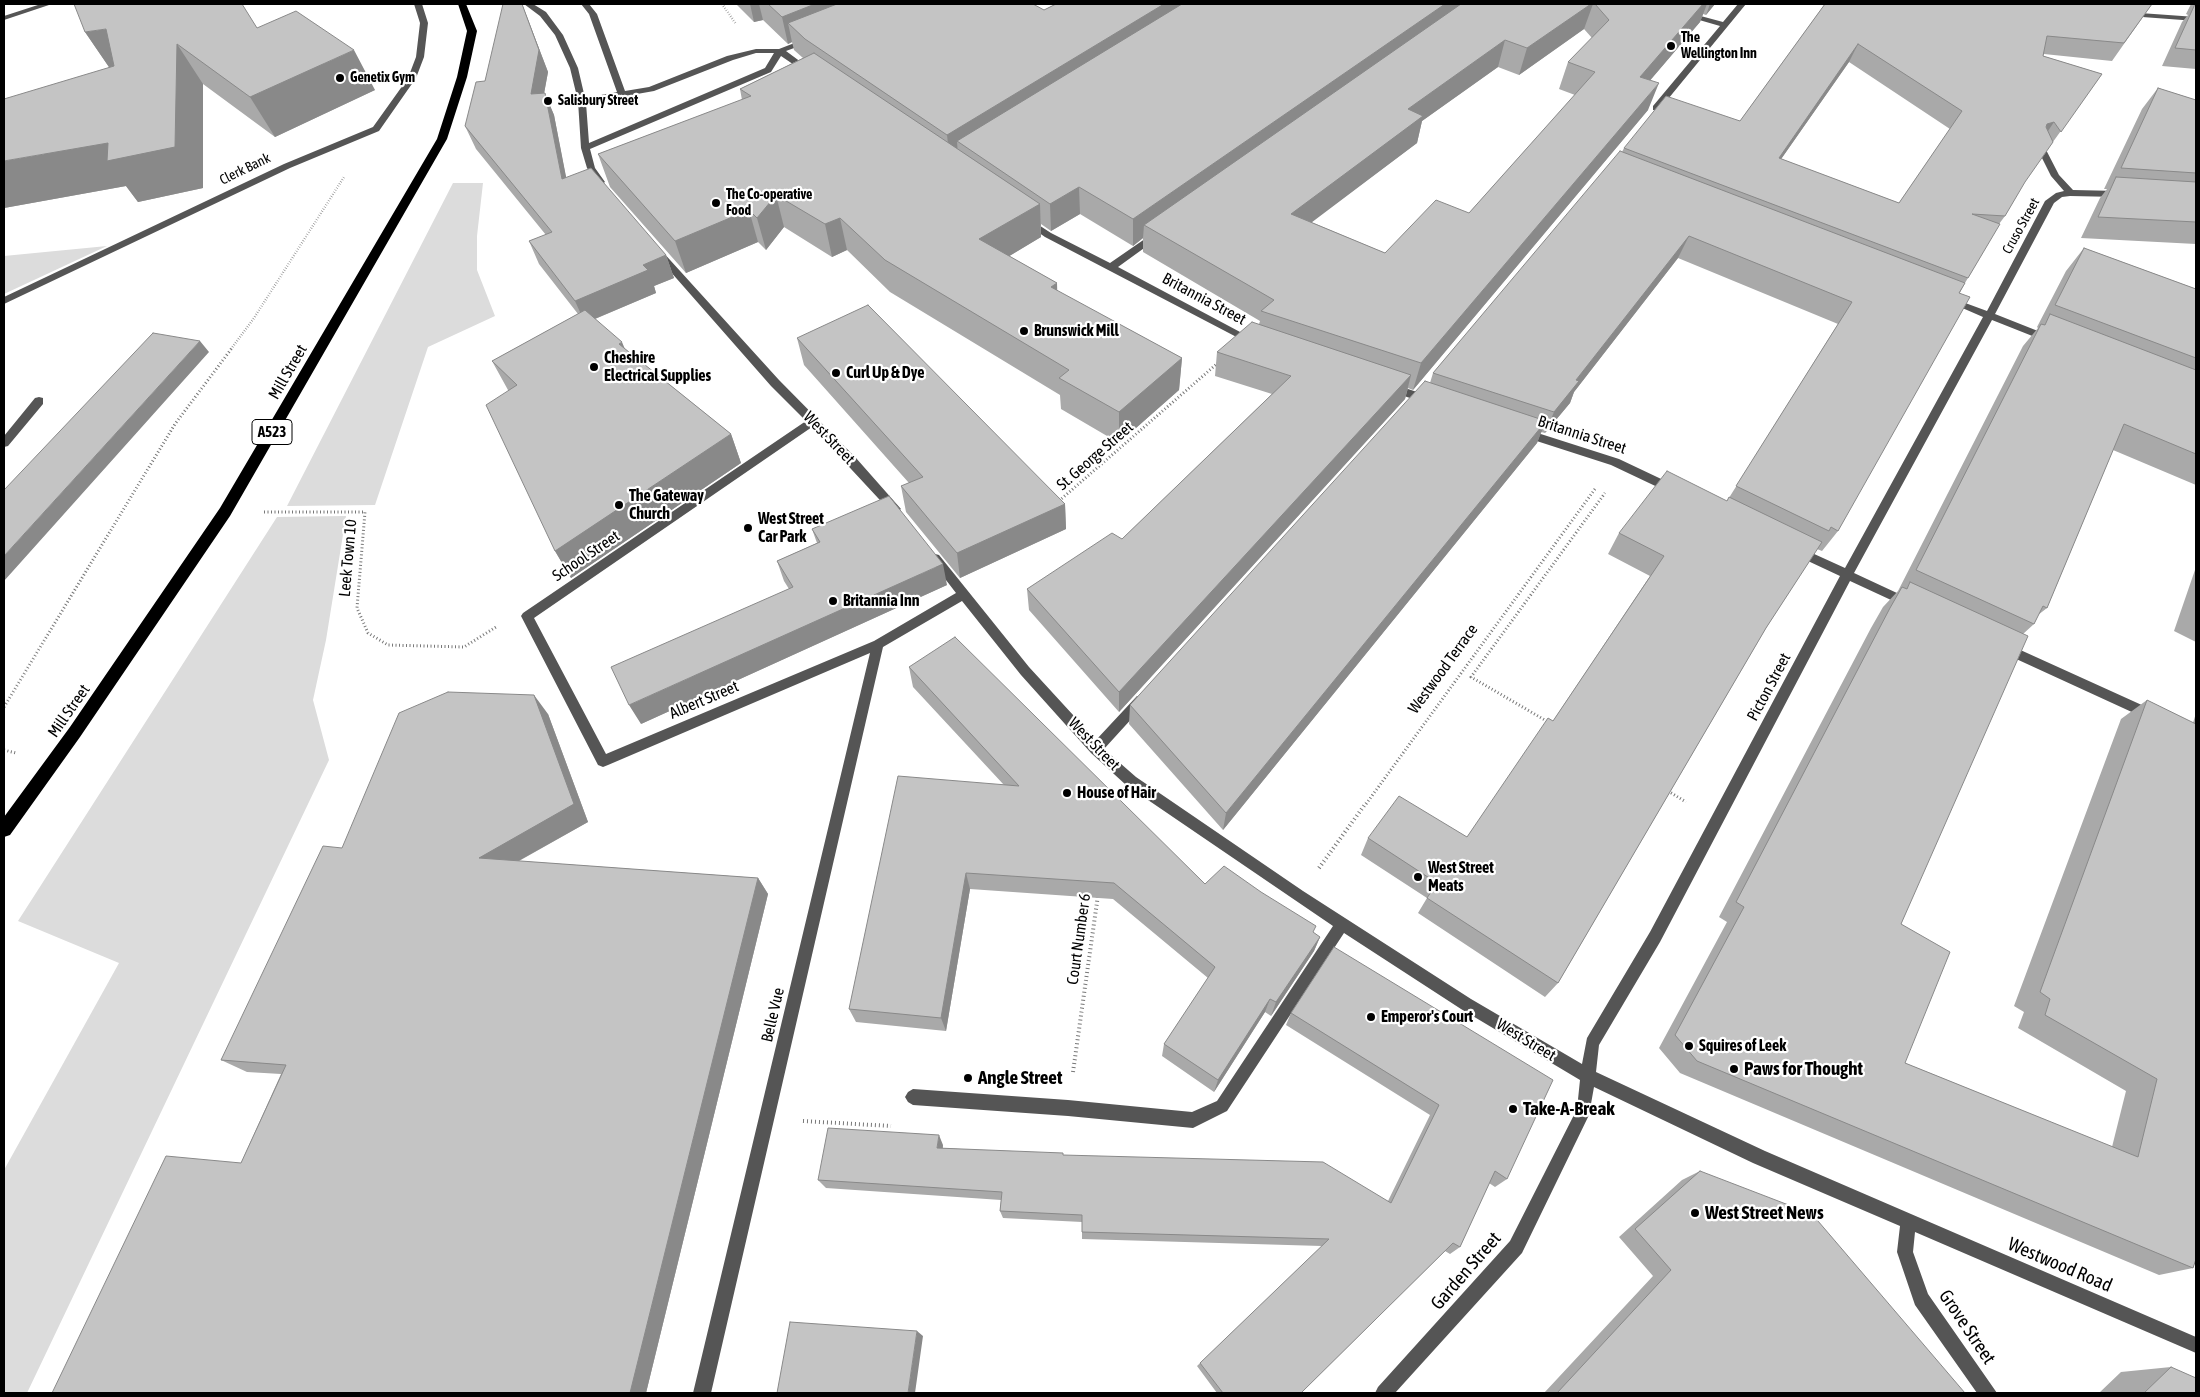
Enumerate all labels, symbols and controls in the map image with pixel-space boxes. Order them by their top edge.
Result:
place label: The Wellington Inn [1681,30,1757,62]
marker: The Wellington Inn [1665,40,1677,52]
place label: Genetix Gym [350,70,415,86]
marker: Genetix Gym [334,72,346,84]
place label: Salisbury Street [558,93,638,109]
marker: Salisbury Street [542,95,554,107]
street label: Clerk Bank [217,149,273,189]
place label: The Co-operative Food [726,187,812,220]
street label: Cruso Street [1999,195,2043,257]
marker: The Co-operative Food [710,197,722,209]
street label: Britannia Street [1159,269,1249,329]
place label: Brunswick Mill [1034,321,1119,341]
marker: Brunswick Mill [1018,325,1030,337]
street label: Mill Street [265,341,311,403]
place label: Cheshire Electrical Supplies [604,348,711,386]
marker: Cheshire Electrical Supplies [588,361,600,373]
place label: Curl Up & Dye [846,363,924,383]
marker: Curl Up & Dye [830,367,842,379]
street label: West Street [799,408,859,468]
street label: Britannia Street [1535,412,1629,458]
street label: St. George Street [1053,418,1137,494]
road number: A523 [252,420,292,444]
place label: The Gateway Church [629,486,704,524]
marker: The Gateway Church [613,499,625,511]
place label: West Street Car Park [758,509,824,547]
street label: Leek Town 10 [335,518,361,598]
marker: West Street Car Park [742,522,754,534]
street label: School Street [549,527,623,585]
place label: Britannia Inn [843,591,919,611]
marker: Britannia Inn [827,595,839,607]
street label: Westwood Terrace [1404,621,1482,717]
street label: Picton Street [1743,650,1795,724]
street label: Albert Street [666,677,742,723]
street label: Mill Street [44,681,94,741]
street label: West Street [1064,714,1124,774]
place label: House of Hair [1077,783,1156,803]
marker: House of Hair [1061,787,1073,799]
place label: West Street Meats [1428,858,1494,896]
marker: West Street Meats [1412,871,1424,883]
street label: Court Number 6 [1063,892,1095,986]
street label: Belle Vue [757,986,789,1044]
place label: Emperor's Court [1381,1007,1473,1027]
marker: Emperor's Court [1365,1011,1377,1023]
street label: West Street [1493,1015,1559,1065]
place label: Squires of Leek [1699,1036,1786,1056]
marker: Squires of Leek [1683,1040,1695,1052]
place label: Paws for Thought [1744,1058,1863,1080]
marker: Paws for Thought [1728,1063,1740,1075]
place label: Angle Street [978,1067,1062,1089]
marker: Angle Street [962,1072,974,1084]
place label: Take-A-Break [1523,1098,1615,1120]
marker: Take-A-Break [1507,1103,1519,1115]
place label: West Street News [1705,1202,1824,1224]
marker: West Street News [1689,1207,1701,1219]
street label: Garden Street [1426,1227,1506,1315]
street label: Westwood Road [2005,1233,2115,1297]
street label: Grove Street [1934,1285,2000,1369]

